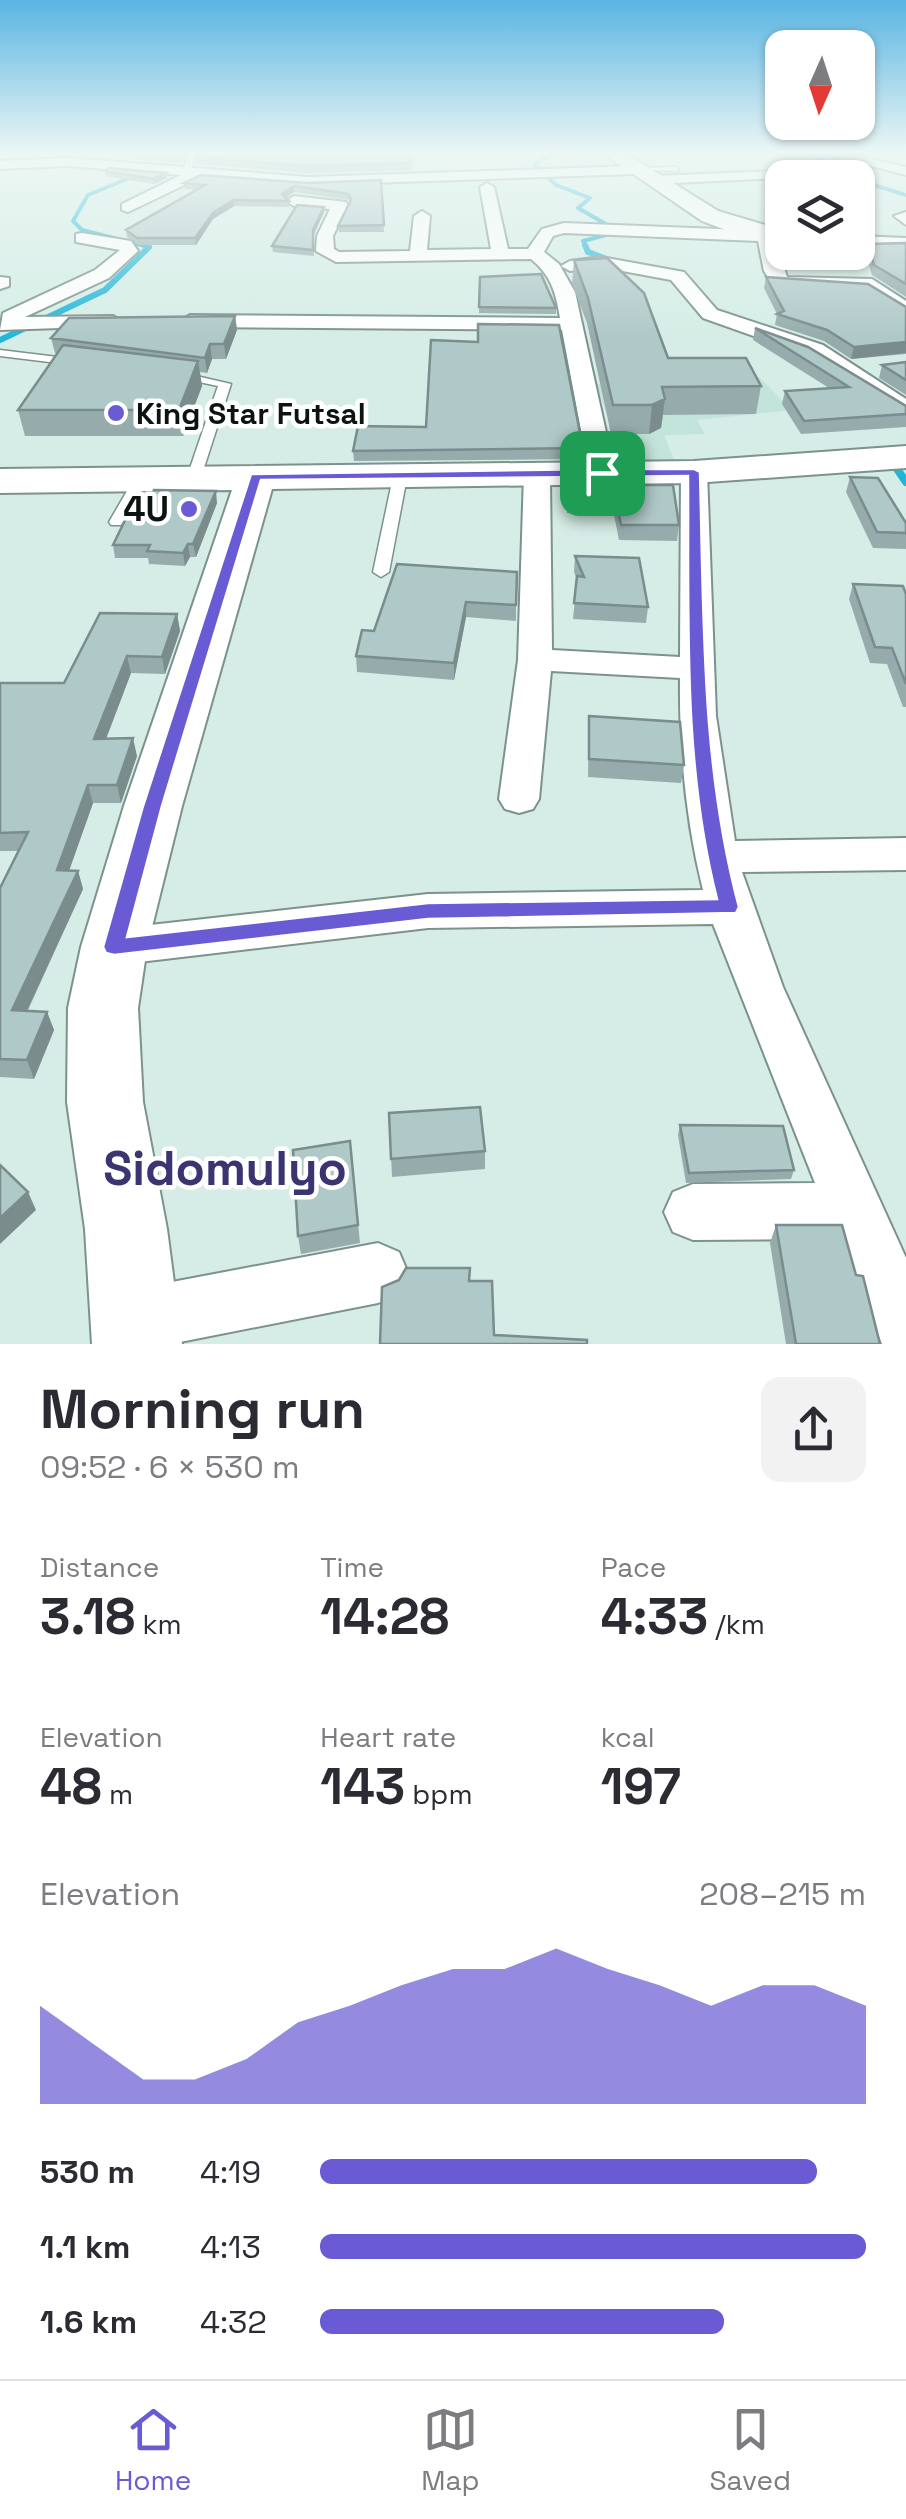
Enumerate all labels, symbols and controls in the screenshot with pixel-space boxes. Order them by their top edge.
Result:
north arrow [765,30,875,140]
map controls [765,30,875,270]
button: layers [765,160,875,270]
place label: King Star Futsal [136,394,366,433]
marker: King Star Futsal [105,402,127,424]
pin [560,431,645,516]
icon: arrive [575,446,630,501]
place label: 4U [123,487,169,531]
marker: 4U [178,498,200,520]
district label: Sidomulyo [103,1138,347,1199]
text: Morning run [40,1374,365,1444]
button: share [761,1377,866,1482]
text: 09:52 · 6 × 530 m [40,1447,299,1487]
text: Distance [40,1549,159,1585]
text: Time [320,1549,384,1585]
text: Pace [601,1549,666,1585]
text: 3.18 [40,1585,135,1649]
text: 14:28 [320,1585,449,1649]
text: 4:33 [601,1585,708,1649]
text: km [135,1606,182,1642]
text: /km [708,1606,765,1642]
text: Elevation [40,1719,163,1755]
text: Heart rate [320,1719,456,1755]
text: kcal [601,1719,655,1755]
text: 48 [40,1755,102,1819]
text: 143 [320,1755,405,1819]
text: 197 [601,1755,681,1819]
text: m [102,1776,133,1812]
text: bpm [405,1776,472,1812]
text: Elevation [40,1874,180,1914]
text: 208–215 m [699,1874,866,1914]
text: 530 m [40,2152,135,2192]
text: 4:19 [200,2152,261,2192]
text: 1.1 km [40,2227,130,2267]
text: 4:13 [200,2227,261,2267]
text: 1.6 km [40,2302,137,2342]
text: 4:32 [200,2302,267,2342]
tab: Home [115,2402,191,2498]
tab: Map [421,2402,480,2498]
tab: Saved [709,2402,791,2498]

